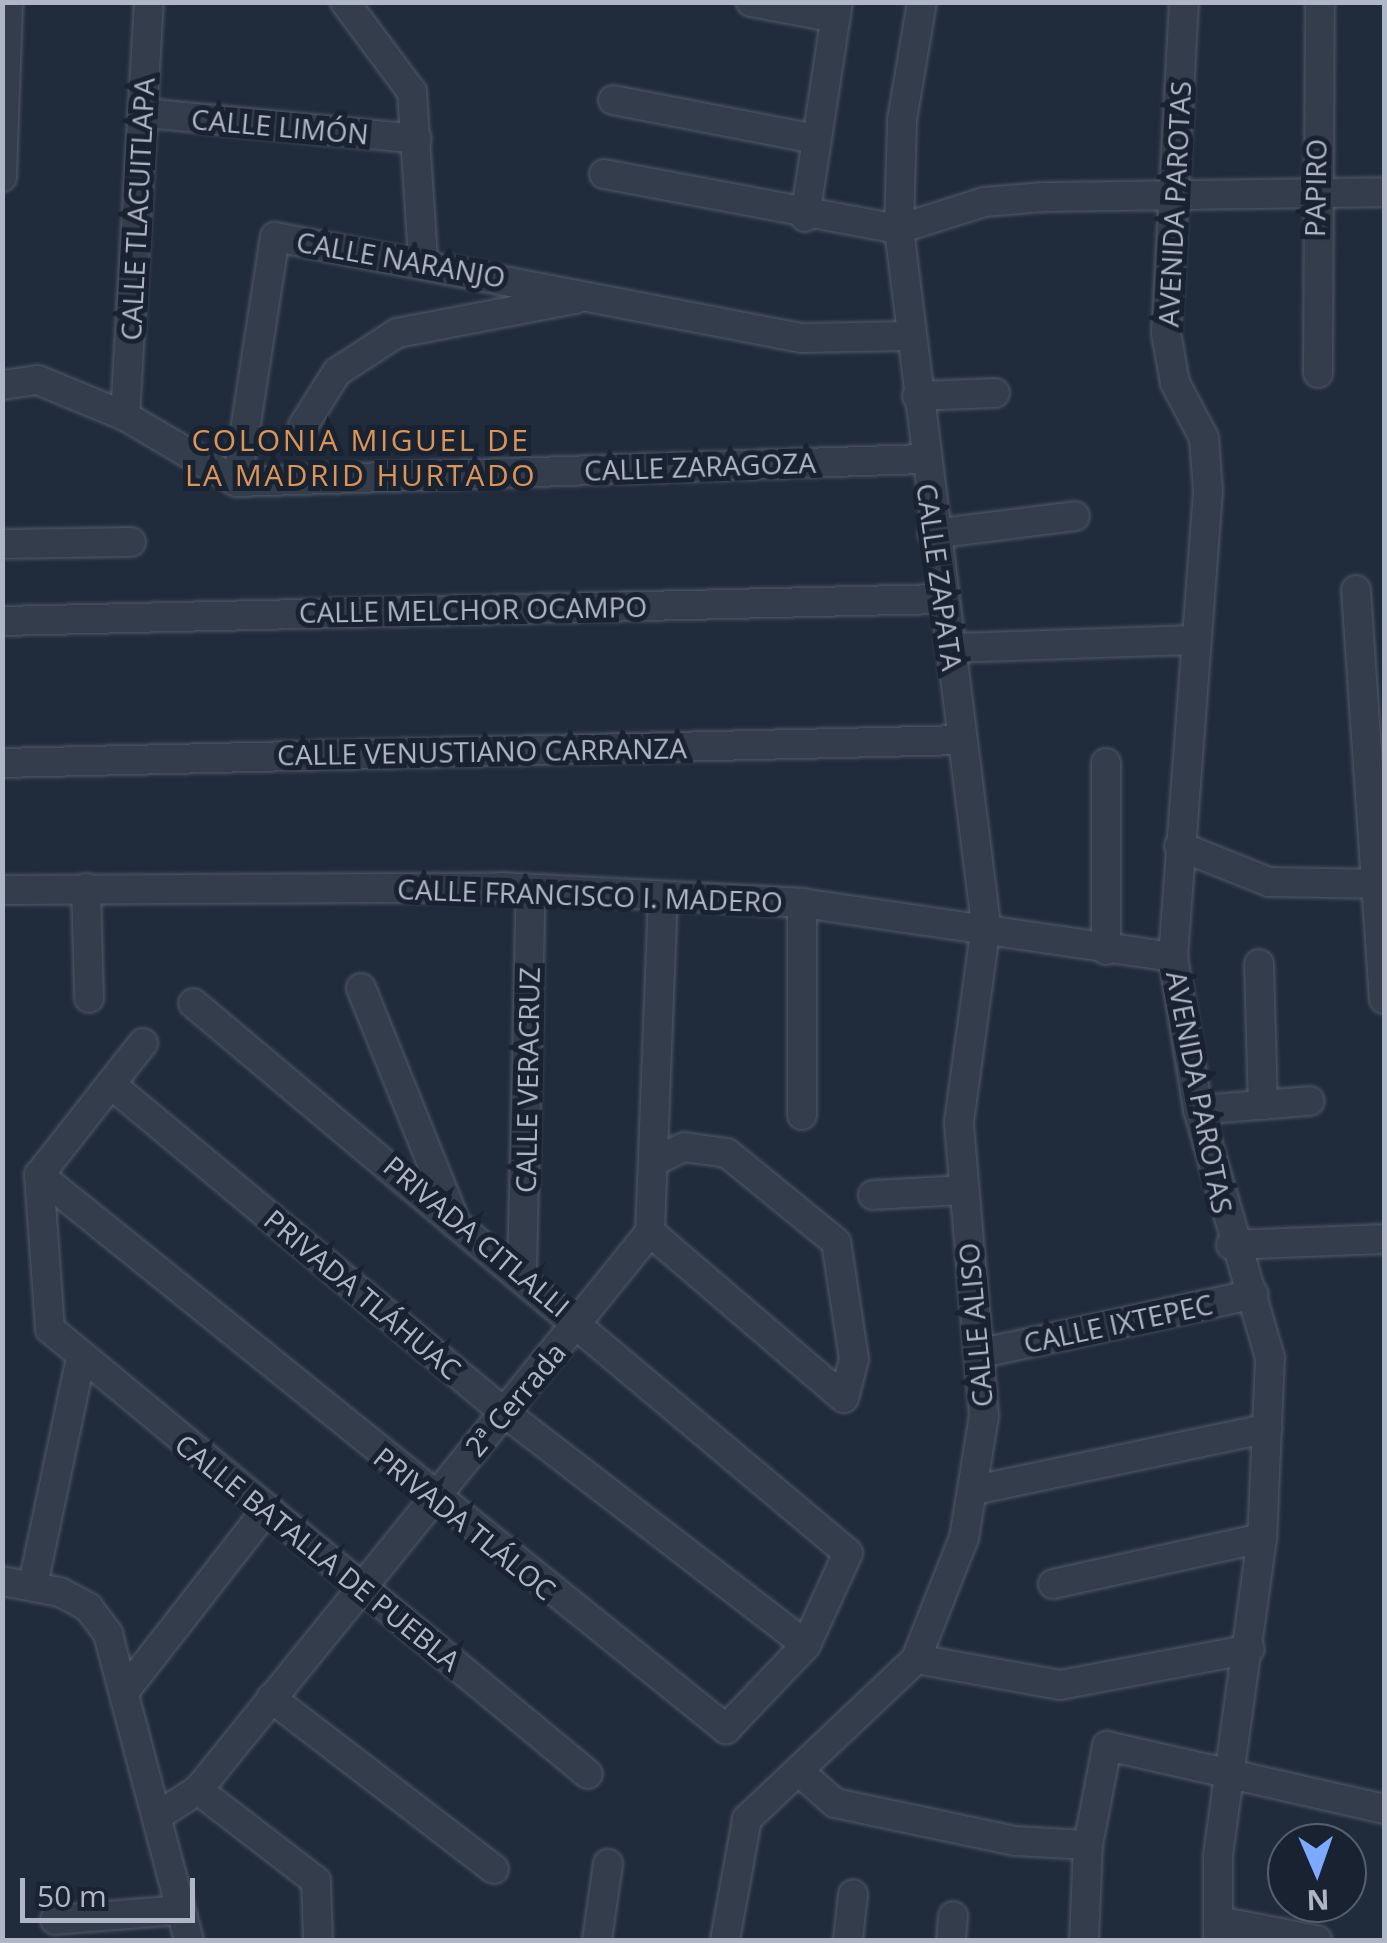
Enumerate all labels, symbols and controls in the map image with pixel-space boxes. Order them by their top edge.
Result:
street label: CALLE TLACUITLAPA [113,77,161,341]
street label: AVENIDA PAROTAS [1151,80,1197,328]
street label: CALLE LIMÓN [190,102,370,150]
street label: PAPIRO [1297,139,1333,237]
street label: CALLE NARANJO [294,224,508,294]
district label: COLONIA MIGUEL DE LA MADRID HURTADO [185,422,537,492]
street label: CALLE ZARAGOZA [583,445,817,487]
street label: CALLE ZAPATA [910,481,970,673]
street label: CALLE MELCHOR OCAMPO [299,589,647,629]
street label: CALLE VENUSTIANO CARRANZA [277,731,687,771]
street label: CALLE FRANCISCO I. MADERO [397,871,783,919]
street label: CALLE VERACRUZ [508,967,546,1193]
street label: AVENIDA PAROTAS [1160,968,1240,1216]
street label: PRIVADA CITLALLI [377,1149,577,1323]
street label: PRIVADA TLÁHUAC [258,1202,468,1386]
street label: CALLE ALISO [951,1242,999,1408]
street label: CALLE IXTEPEC [1020,1287,1216,1359]
street label: 2ª Cerrada [458,1335,572,1463]
street label: CALLE BATALLA DE PUEBLA [169,1427,467,1677]
street label: PRIVADA TLÁLOC [368,1440,562,1606]
north arrow [1267,1823,1367,1923]
scale bar [25,1858,200,1920]
text: 50 m [37,1875,107,1916]
text: N [1306,1882,1330,1920]

